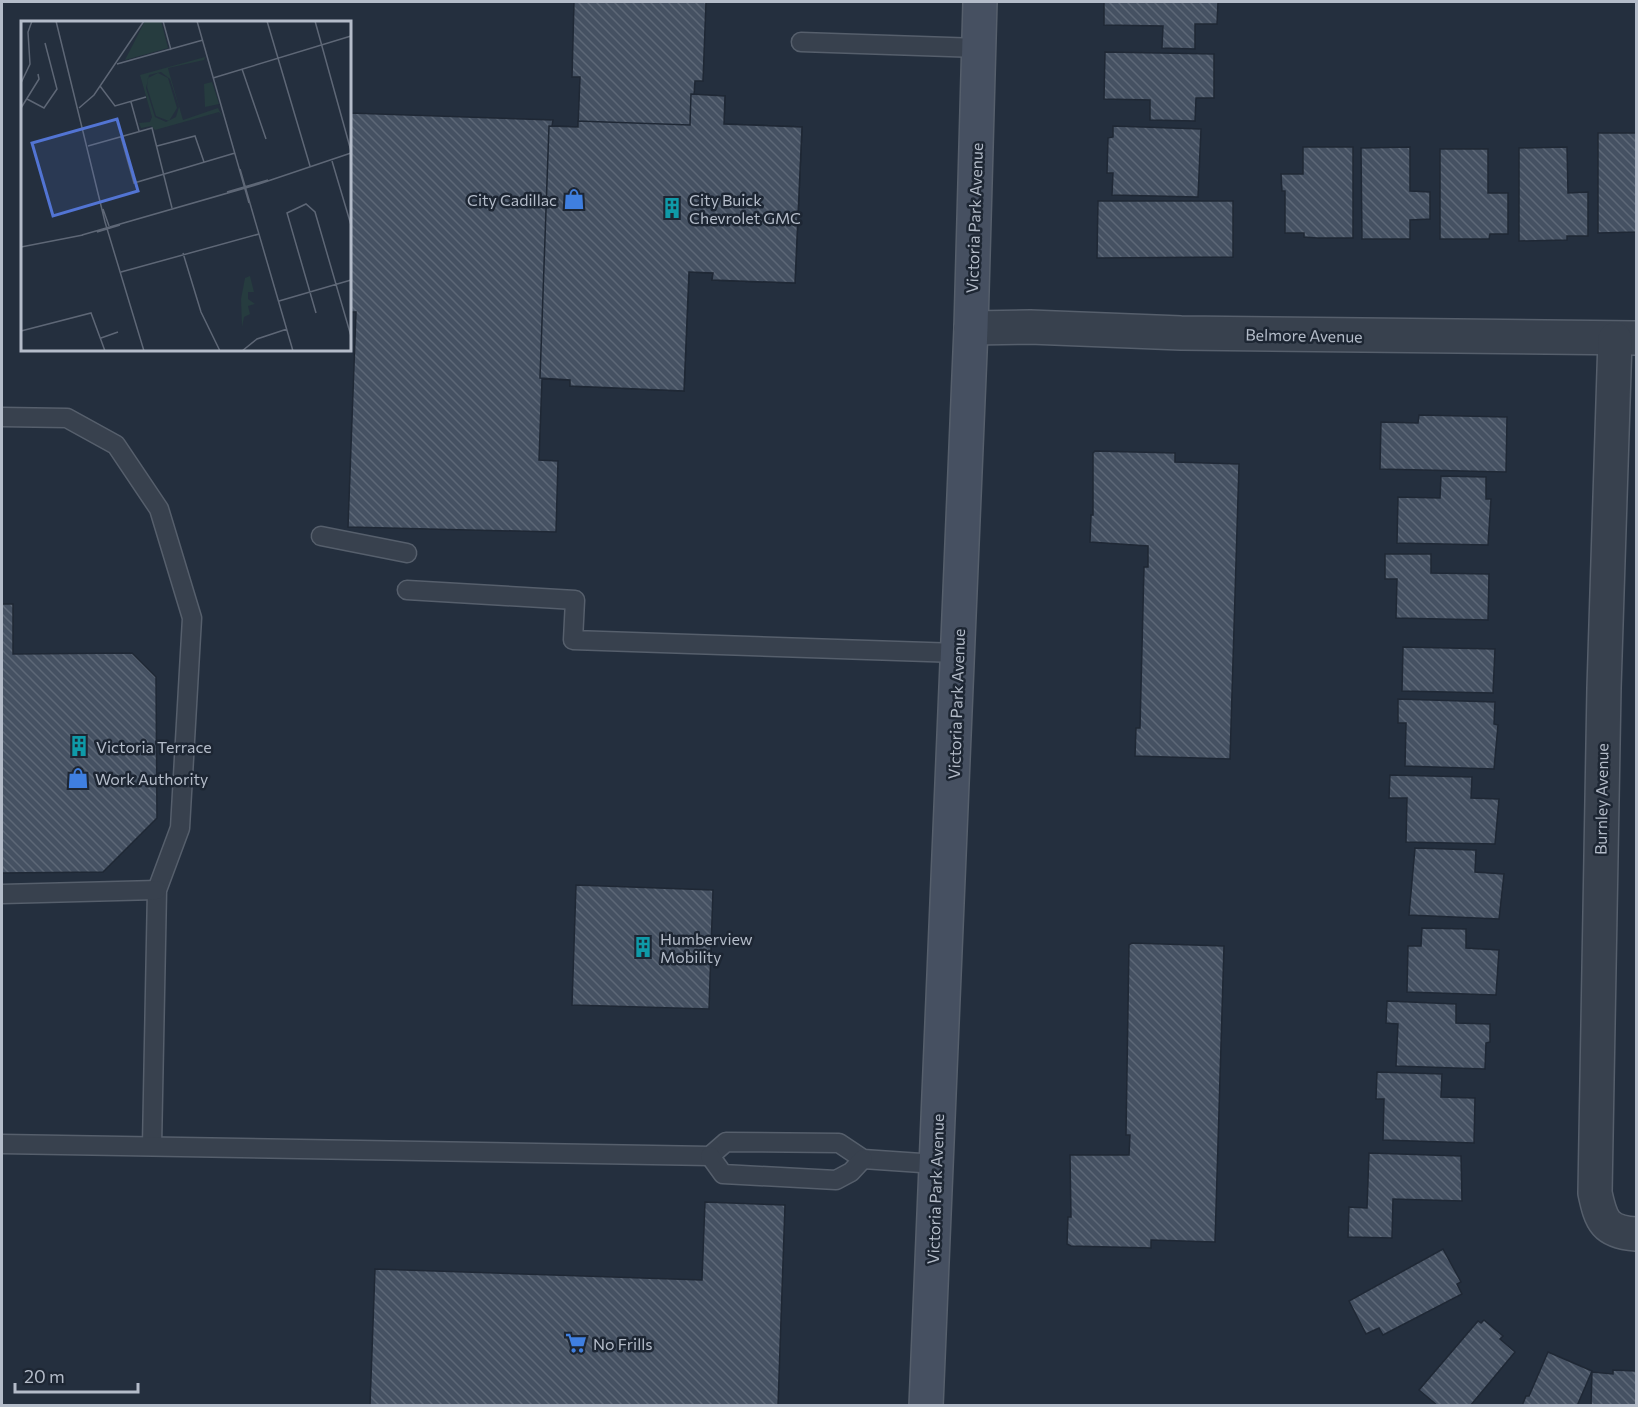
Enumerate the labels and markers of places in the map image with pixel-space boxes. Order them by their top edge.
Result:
shop icon: City Cadillac [562,187,586,211]
place label: City Cadillac [467,190,557,209]
place label: City Buick Chevrolet GMC [689,190,801,227]
building icon: City Buick Chevrolet GMC [660,196,684,220]
building icon: Victoria Terrace [67,734,91,758]
place label: Victoria Terrace [96,737,212,756]
shop icon: Work Authority [66,766,90,790]
place label: Work Authority [95,769,208,788]
place label: Humberview Mobility [660,929,753,966]
building icon: Humberview Mobility [631,935,655,959]
supermarket icon: No Frills [564,1331,588,1355]
place label: No Frills [593,1334,653,1353]

